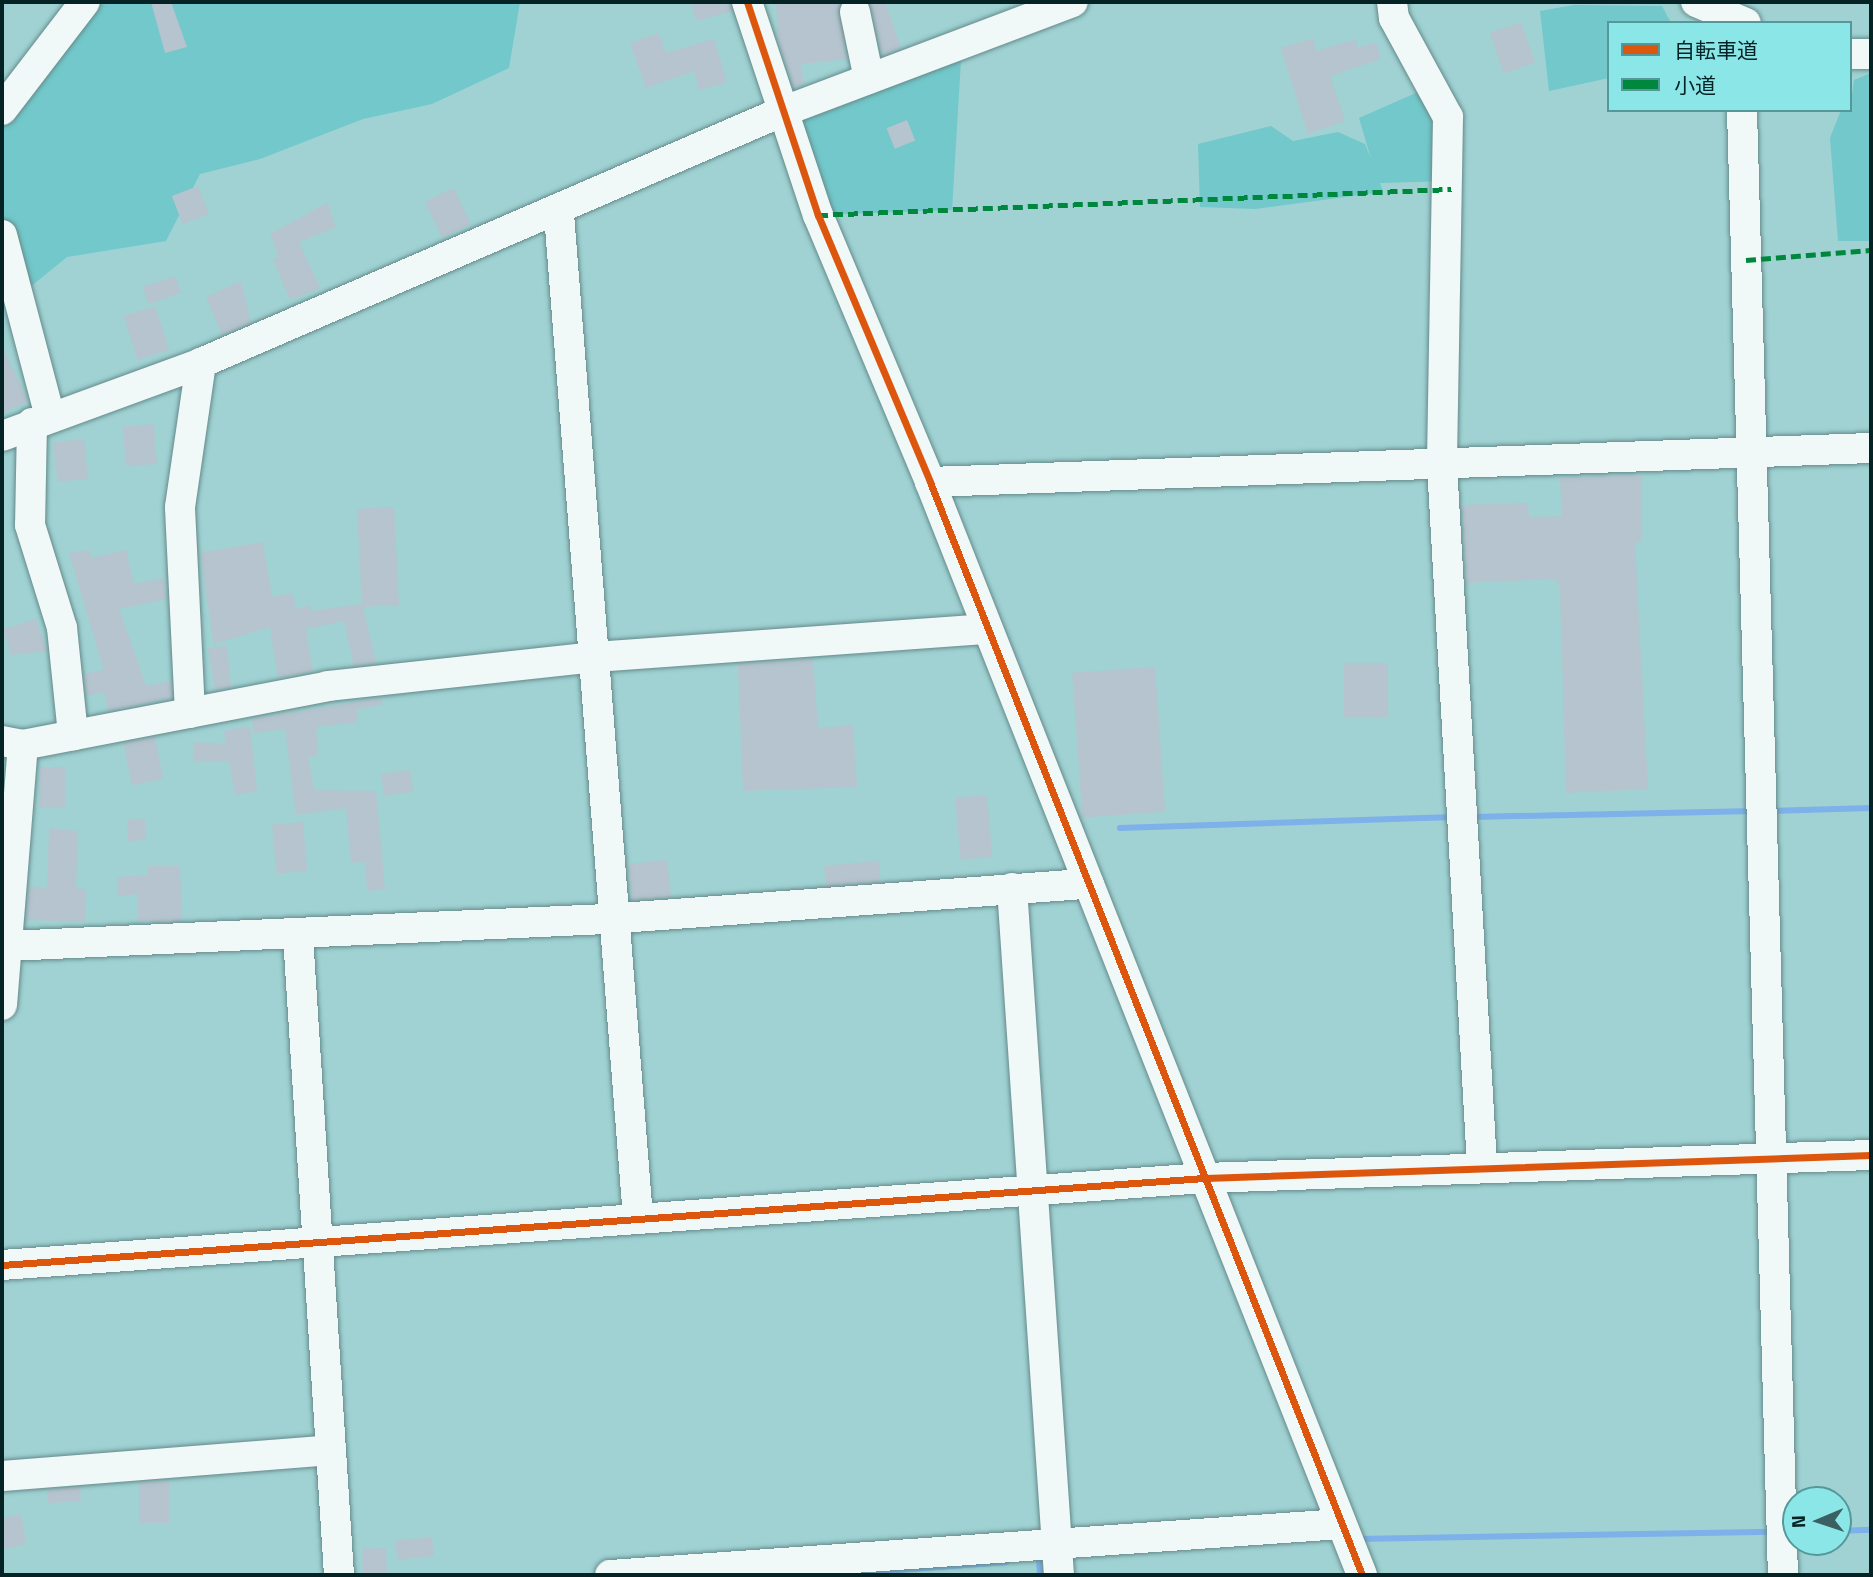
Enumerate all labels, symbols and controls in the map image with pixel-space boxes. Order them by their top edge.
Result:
legend [1607,21,1852,112]
text: 自転車道 [1674,34,1758,66]
text: 小道 [1674,69,1716,101]
north arrow [1782,1486,1852,1556]
text: N [1783,1515,1812,1529]

